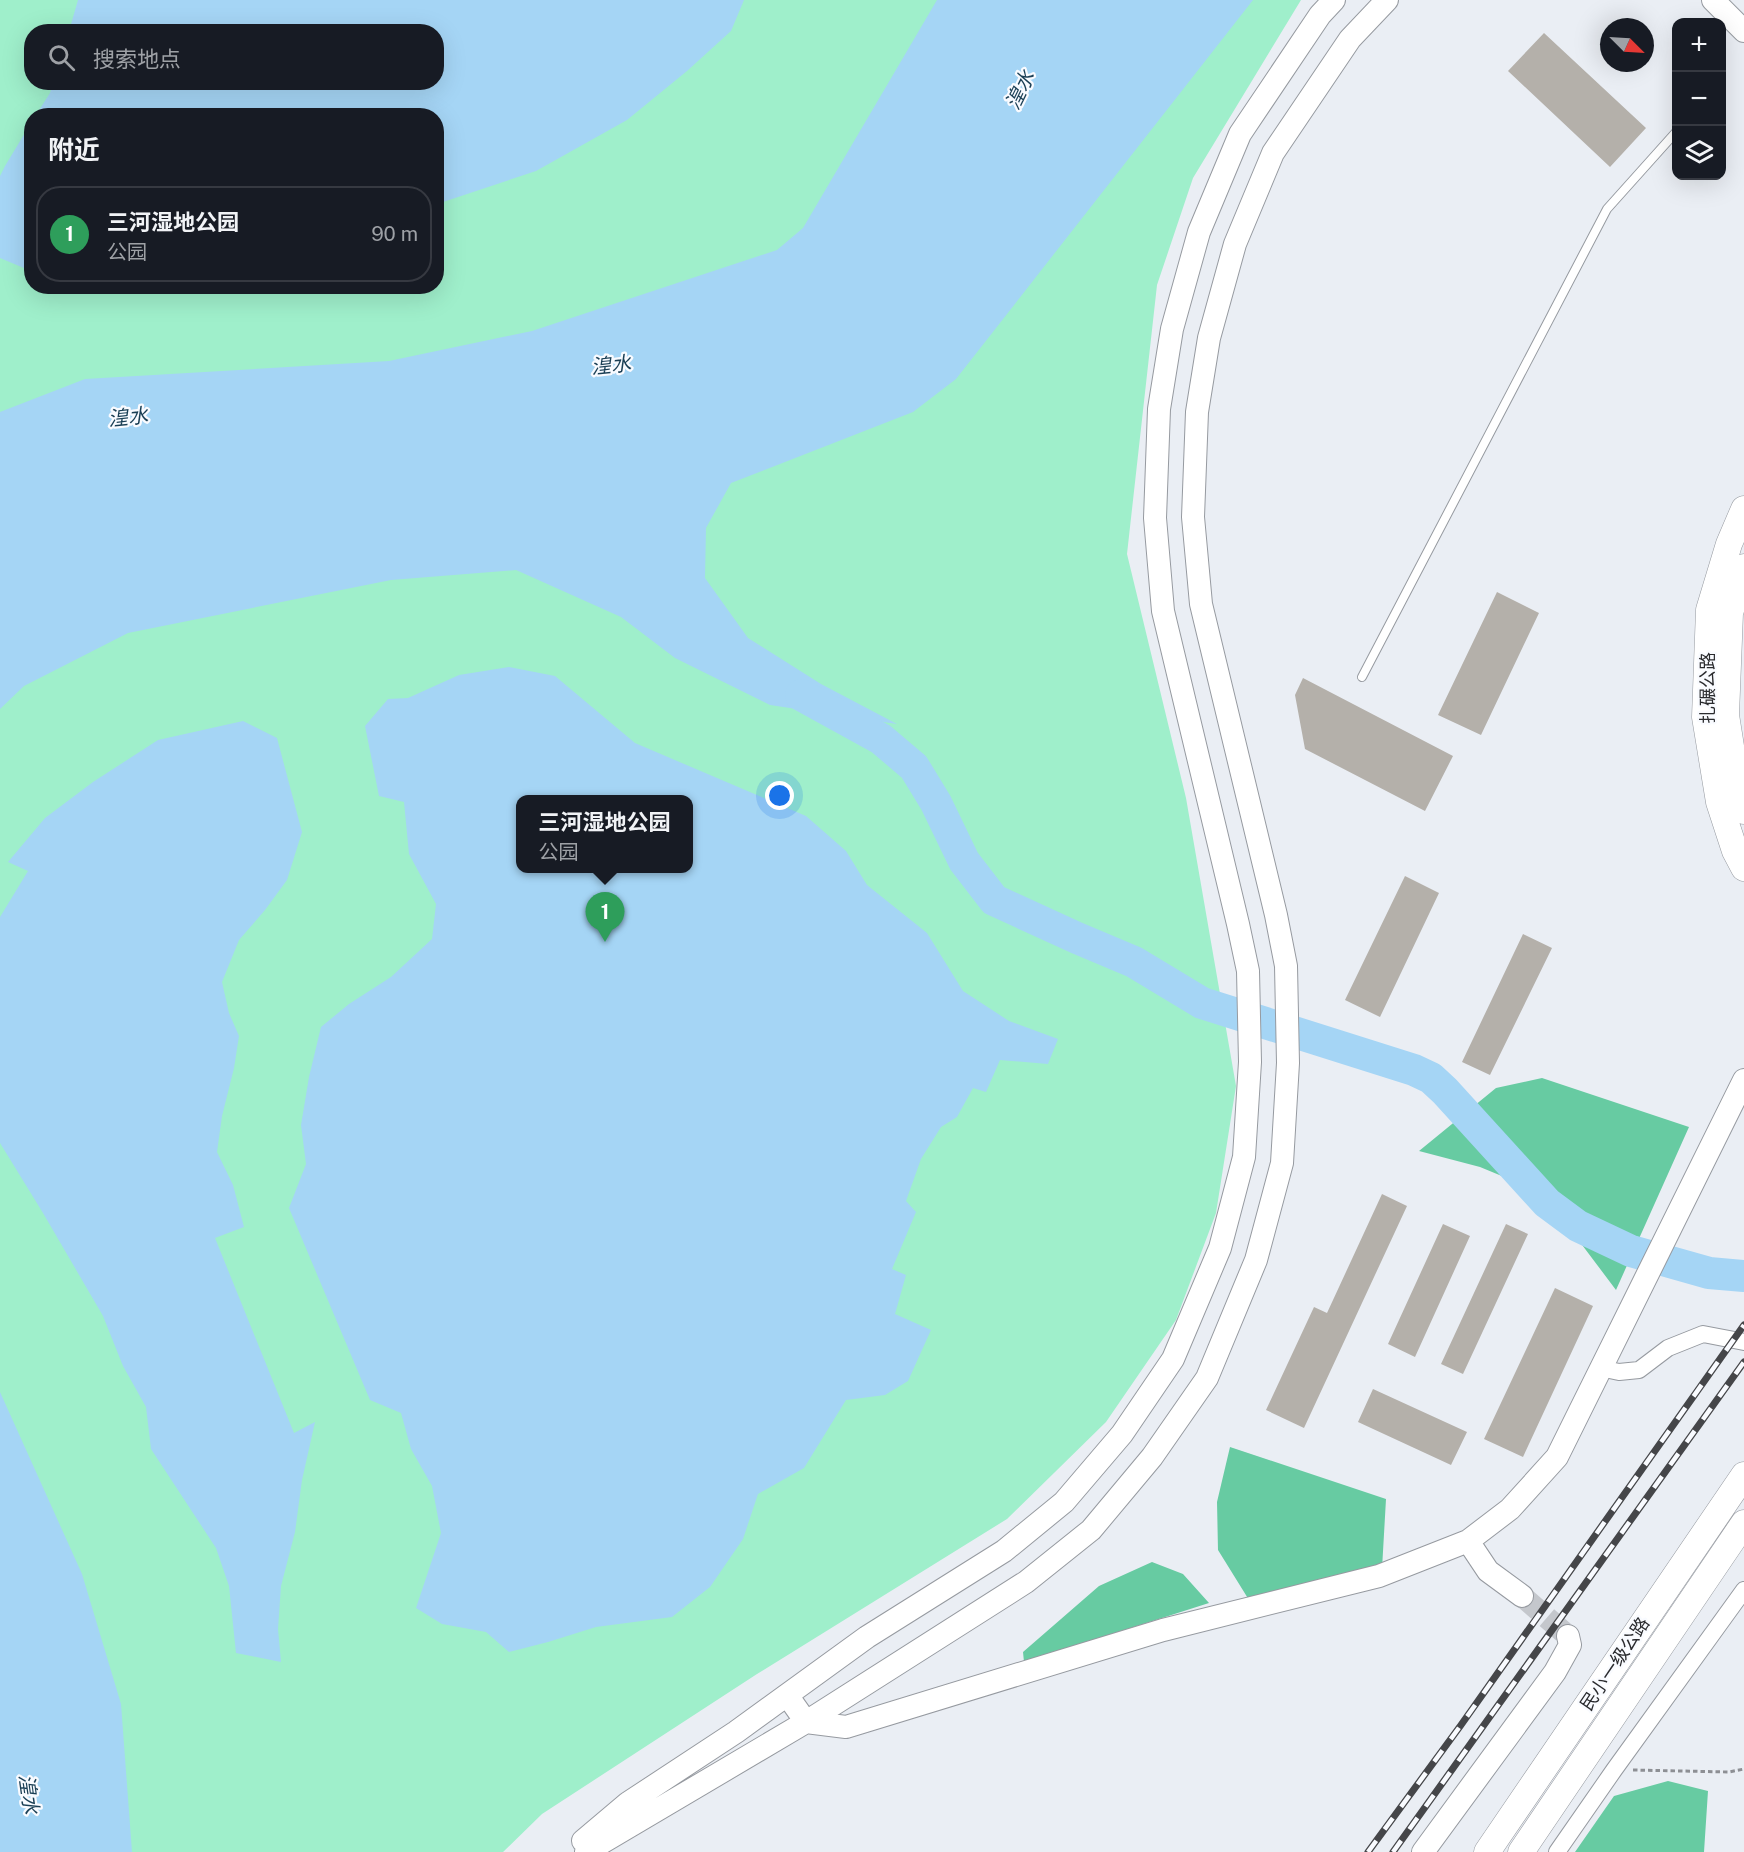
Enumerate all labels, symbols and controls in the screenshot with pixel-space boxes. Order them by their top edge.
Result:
north arrow [1600,18,1654,72]
map controls [1672,18,1726,180]
button: + [1672,18,1726,72]
search box [24,24,444,90]
icon: search [45,41,78,74]
text: 搜索地点 [93,46,181,72]
water label: 湟水 [1000,66,1040,113]
button: − [1672,72,1726,126]
button: layers [1672,126,1726,180]
text: 附近 [48,134,100,165]
text: 三河湿地公园 [107,209,239,235]
text: 1 [65,222,74,246]
text: 90 m [371,222,418,246]
text: 公园 [107,240,147,264]
water label: 湟水 [590,351,633,379]
water label: 湟水 [107,403,150,431]
street label: 扎碾公路 [1697,652,1718,724]
your location [765,781,794,810]
popup [516,795,693,873]
text: 三河湿地公园 [538,809,671,835]
text: 公园 [538,840,578,864]
pin: 1 [586,892,624,942]
street label: 民小一级公路 [1576,1613,1653,1714]
water label: 湟水 [14,1773,44,1816]

